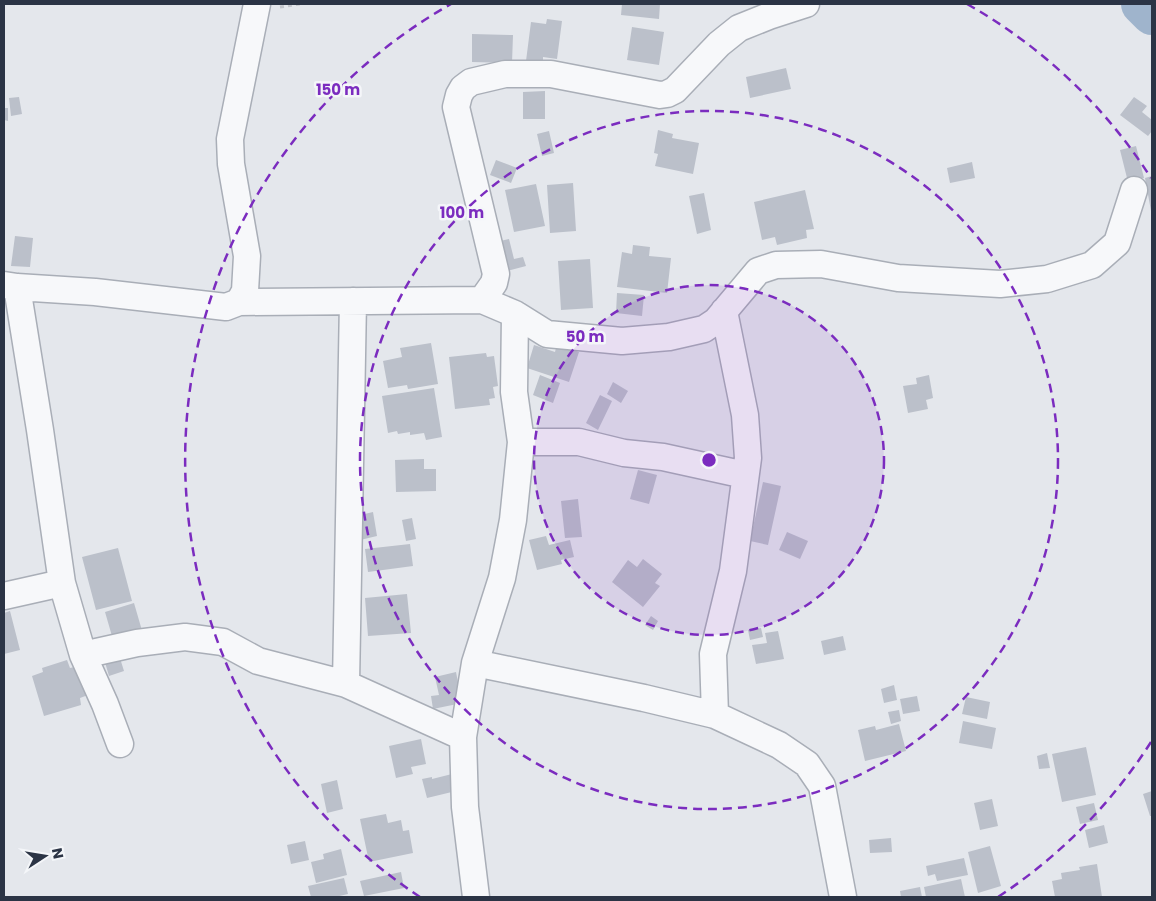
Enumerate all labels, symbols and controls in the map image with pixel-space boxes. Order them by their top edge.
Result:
text: 150 m [316,79,360,100]
text: 100 m [440,202,484,223]
text: 50 m [566,326,604,347]
centre of rings [700,451,718,469]
north arrow [20,831,70,881]
text: N [47,846,69,861]

